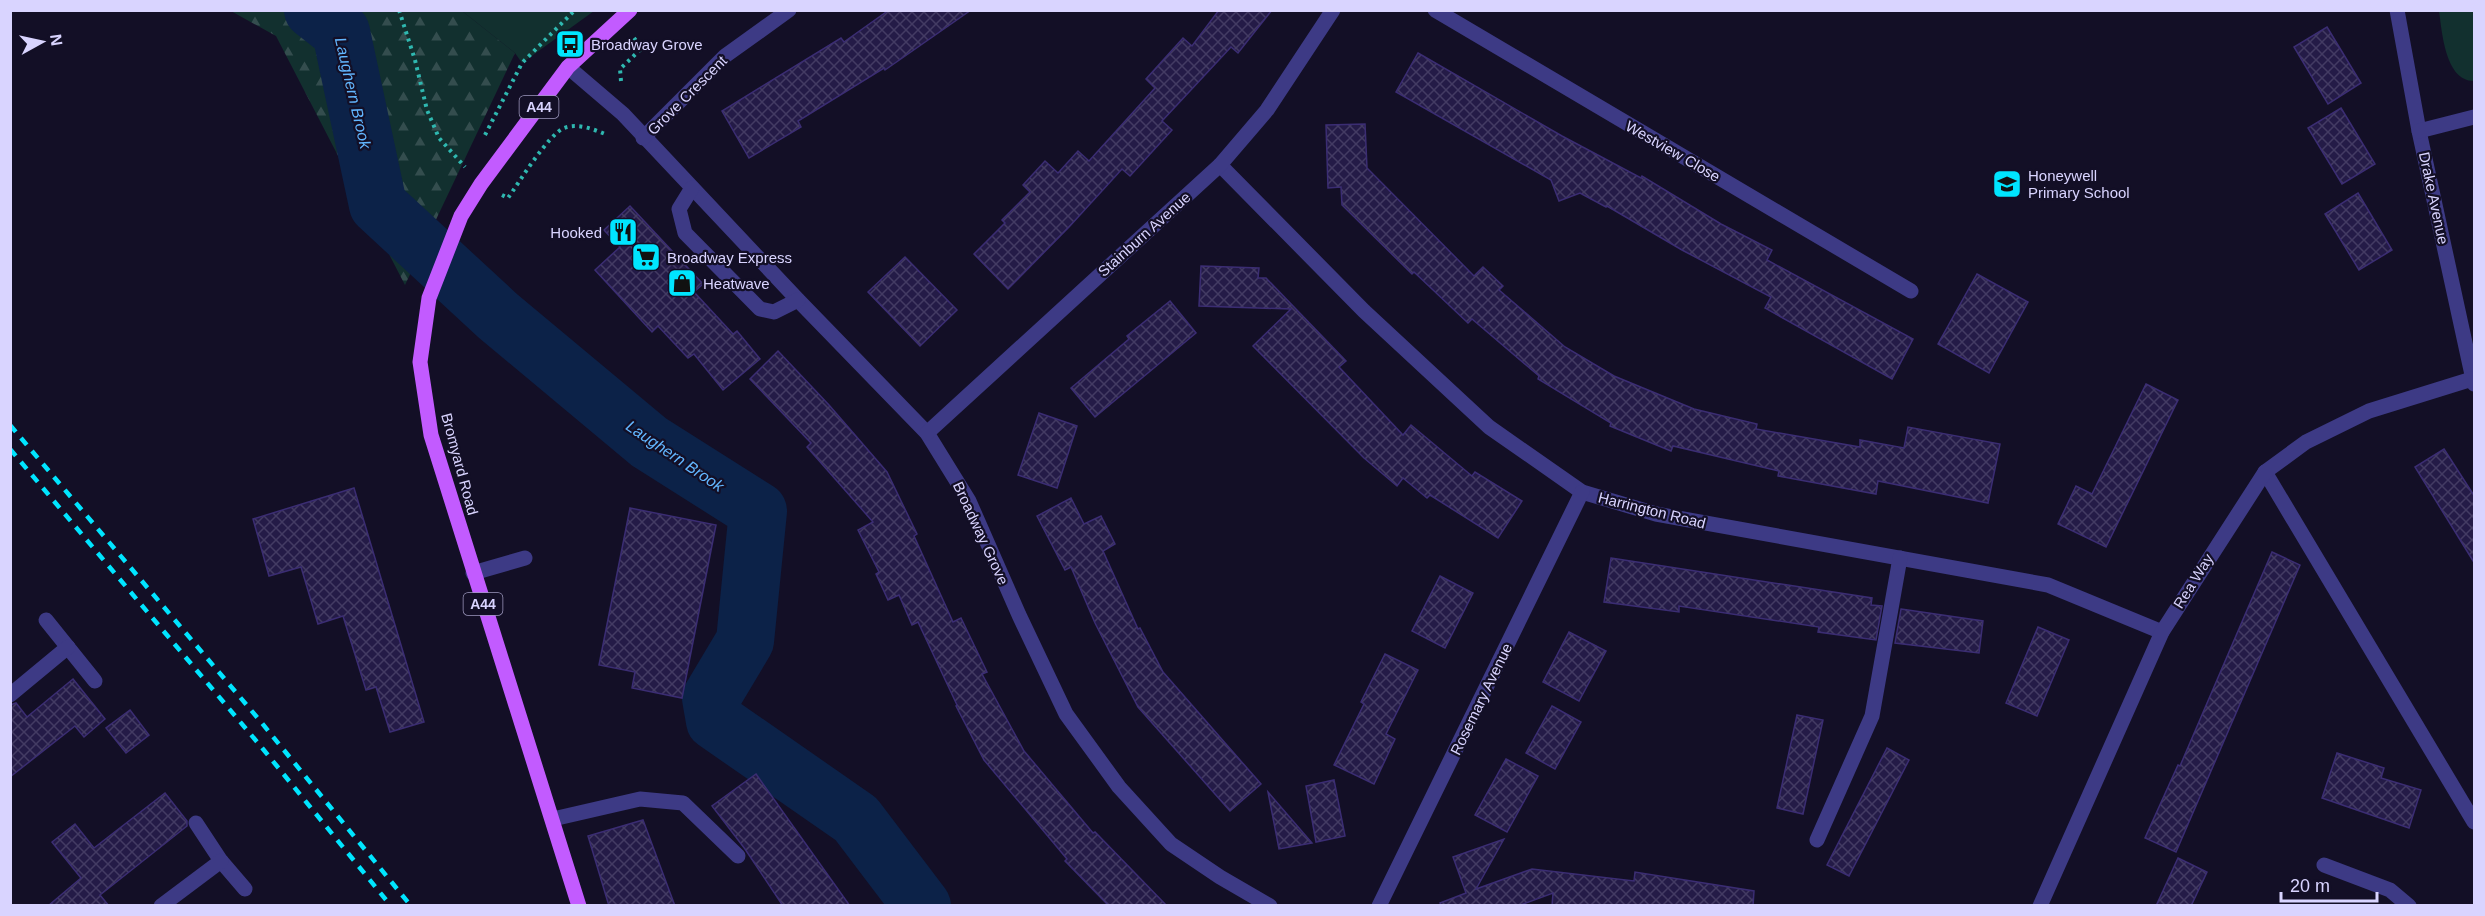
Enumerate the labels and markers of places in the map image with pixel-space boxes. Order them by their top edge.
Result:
bus stop icon: Broadway Grove [554,28,586,60]
place label: Broadway Grove [591,36,703,53]
place label: Honeywell Primary School [2028,167,2130,201]
school or university icon: Honeywell Primary School [1991,168,2023,200]
restaurant icon: Hooked [607,216,639,248]
place label: Hooked [550,224,602,241]
supermarket icon: Broadway Express [630,241,662,273]
place label: Broadway Express [667,249,792,266]
shop icon: Heatwave [666,267,698,299]
place label: Heatwave [703,275,770,292]

